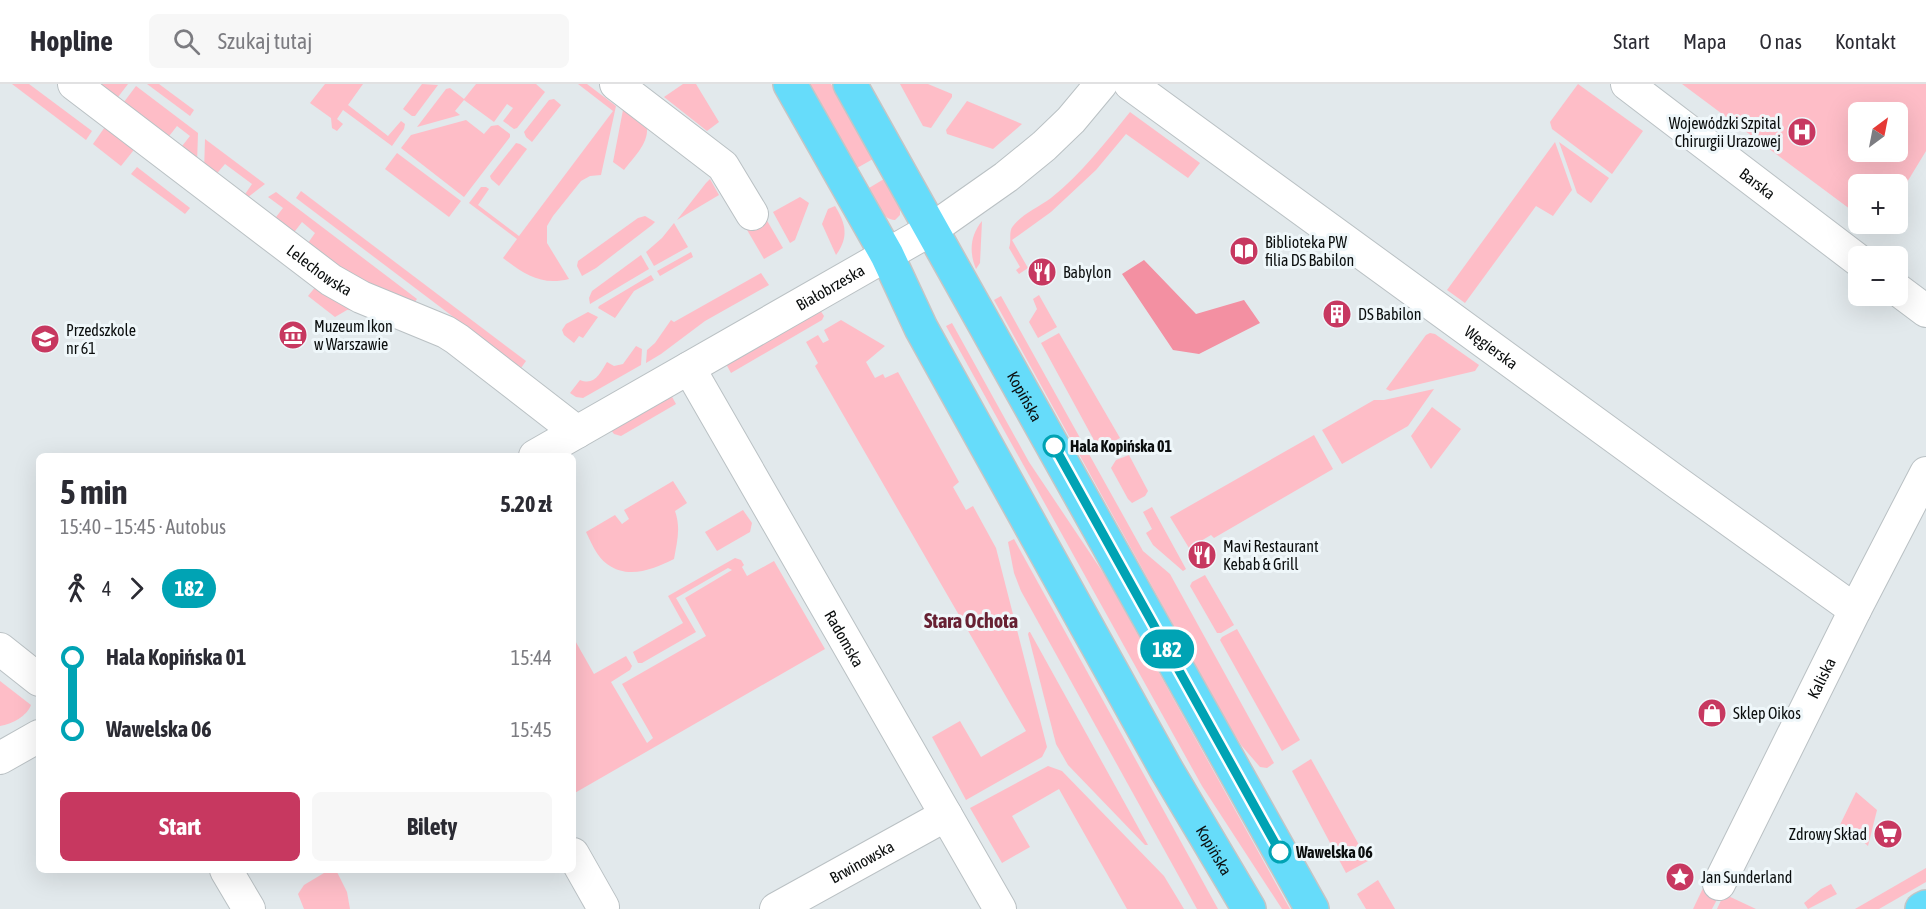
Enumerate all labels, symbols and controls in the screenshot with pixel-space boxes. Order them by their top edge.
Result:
search box [149,14,569,68]
text: Hopline [30,25,113,57]
icon: search [170,25,203,58]
text: Szukaj tutaj [218,28,312,54]
text: Start [1613,29,1650,53]
text: Mapa [1683,29,1726,53]
text: O nas [1759,29,1802,53]
text: Kontakt [1835,29,1896,53]
north arrow [1848,102,1908,162]
map controls [1848,102,1908,306]
place label: Wojewódzki Szpital Chirurgii Urazowej [1669,114,1782,151]
hospital icon: Wojewódzki Szpital Chirurgii Urazowej [1786,116,1818,148]
street label: Barska [1736,164,1779,203]
button: + [1848,174,1908,234]
place label: Biblioteka PW filia DS Babilon [1265,233,1354,269]
library icon: Biblioteka PW filia DS Babilon [1228,235,1260,267]
street label: Lelechowska [283,241,355,299]
button: − [1848,246,1908,306]
restaurant icon: Babylon [1026,256,1058,288]
street label: Białobrzeska [793,261,867,314]
place label: Babylon [1063,263,1111,282]
building icon: DS Babilon [1321,298,1353,330]
place label: DS Babilon [1358,305,1422,323]
place label: Muzeum Ikon w Warszawie [314,317,393,353]
museum icon: Muzeum Ikon w Warszawie [277,319,309,351]
place label: Przedszkole nr 61 [66,321,136,357]
street label: Węgierska [1461,322,1521,372]
school or university icon: Przedszkole nr 61 [29,323,61,355]
street label: Kopińska [1004,368,1046,424]
marker: Hala Kopińska 01 [1043,435,1065,457]
place label: Hala Kopińska 01 [1070,437,1173,455]
text: 5 min [60,473,127,511]
text: 5.20 zł [500,491,552,517]
text: 15:40 – 15:45 · Autobus [60,515,226,538]
place label: Mavi Restaurant Kebab & Grill [1223,537,1319,573]
restaurant icon: Mavi Restaurant Kebab & Grill [1186,539,1218,571]
icon: walk [60,572,93,605]
icon: forward [120,572,153,605]
text: 182 [174,576,204,600]
text: 4 [102,577,111,600]
street label: Radomska [821,607,868,670]
district label: Stara Ochota [924,609,1018,632]
line badge: 182 [1132,630,1202,668]
text: 182 [1152,637,1182,661]
text: Hala Kopińska 01 [106,644,246,670]
text: 15:44 [511,646,552,669]
street label: Kaliska [1804,655,1839,701]
shop icon: Sklep Oikos [1696,697,1728,729]
place label: Sklep Oikos [1733,704,1801,723]
text: Wawelska 06 [106,716,212,742]
text: 15:45 [511,718,552,741]
button: Start [60,792,300,861]
button: Bilety [312,792,552,861]
supermarket icon: Zdrowy Skład [1872,818,1904,850]
street label: Kopińska [1193,822,1236,878]
place label: Zdrowy Skład [1789,825,1867,844]
street label: Brwinowska [827,837,897,886]
marker: Wawelska 06 [1269,841,1291,863]
place label: Wawelska 06 [1295,843,1373,861]
place icon: Jan Sunderland [1664,861,1696,893]
place label: Jan Sunderland [1701,868,1792,886]

